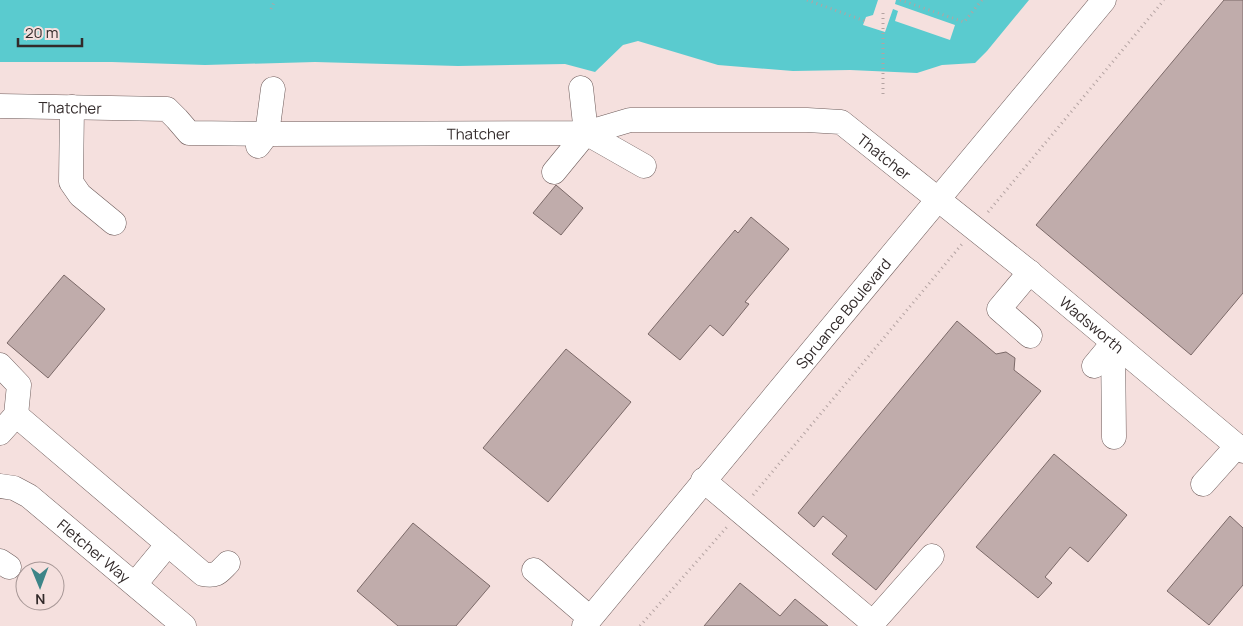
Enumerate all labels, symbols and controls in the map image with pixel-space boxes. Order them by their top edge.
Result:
scale bar [18,15,81,47]
text: 20 m [25,22,58,43]
street label: Thatcher [38,96,102,118]
street label: Thatcher [447,123,511,144]
street label: Thatcher [853,129,916,185]
street label: Spruance Boulevard [791,254,895,373]
street label: Wadsworth [1055,291,1129,358]
street label: Fletcher Way [53,514,135,587]
north arrow [15,561,65,611]
text: N [35,590,45,609]

